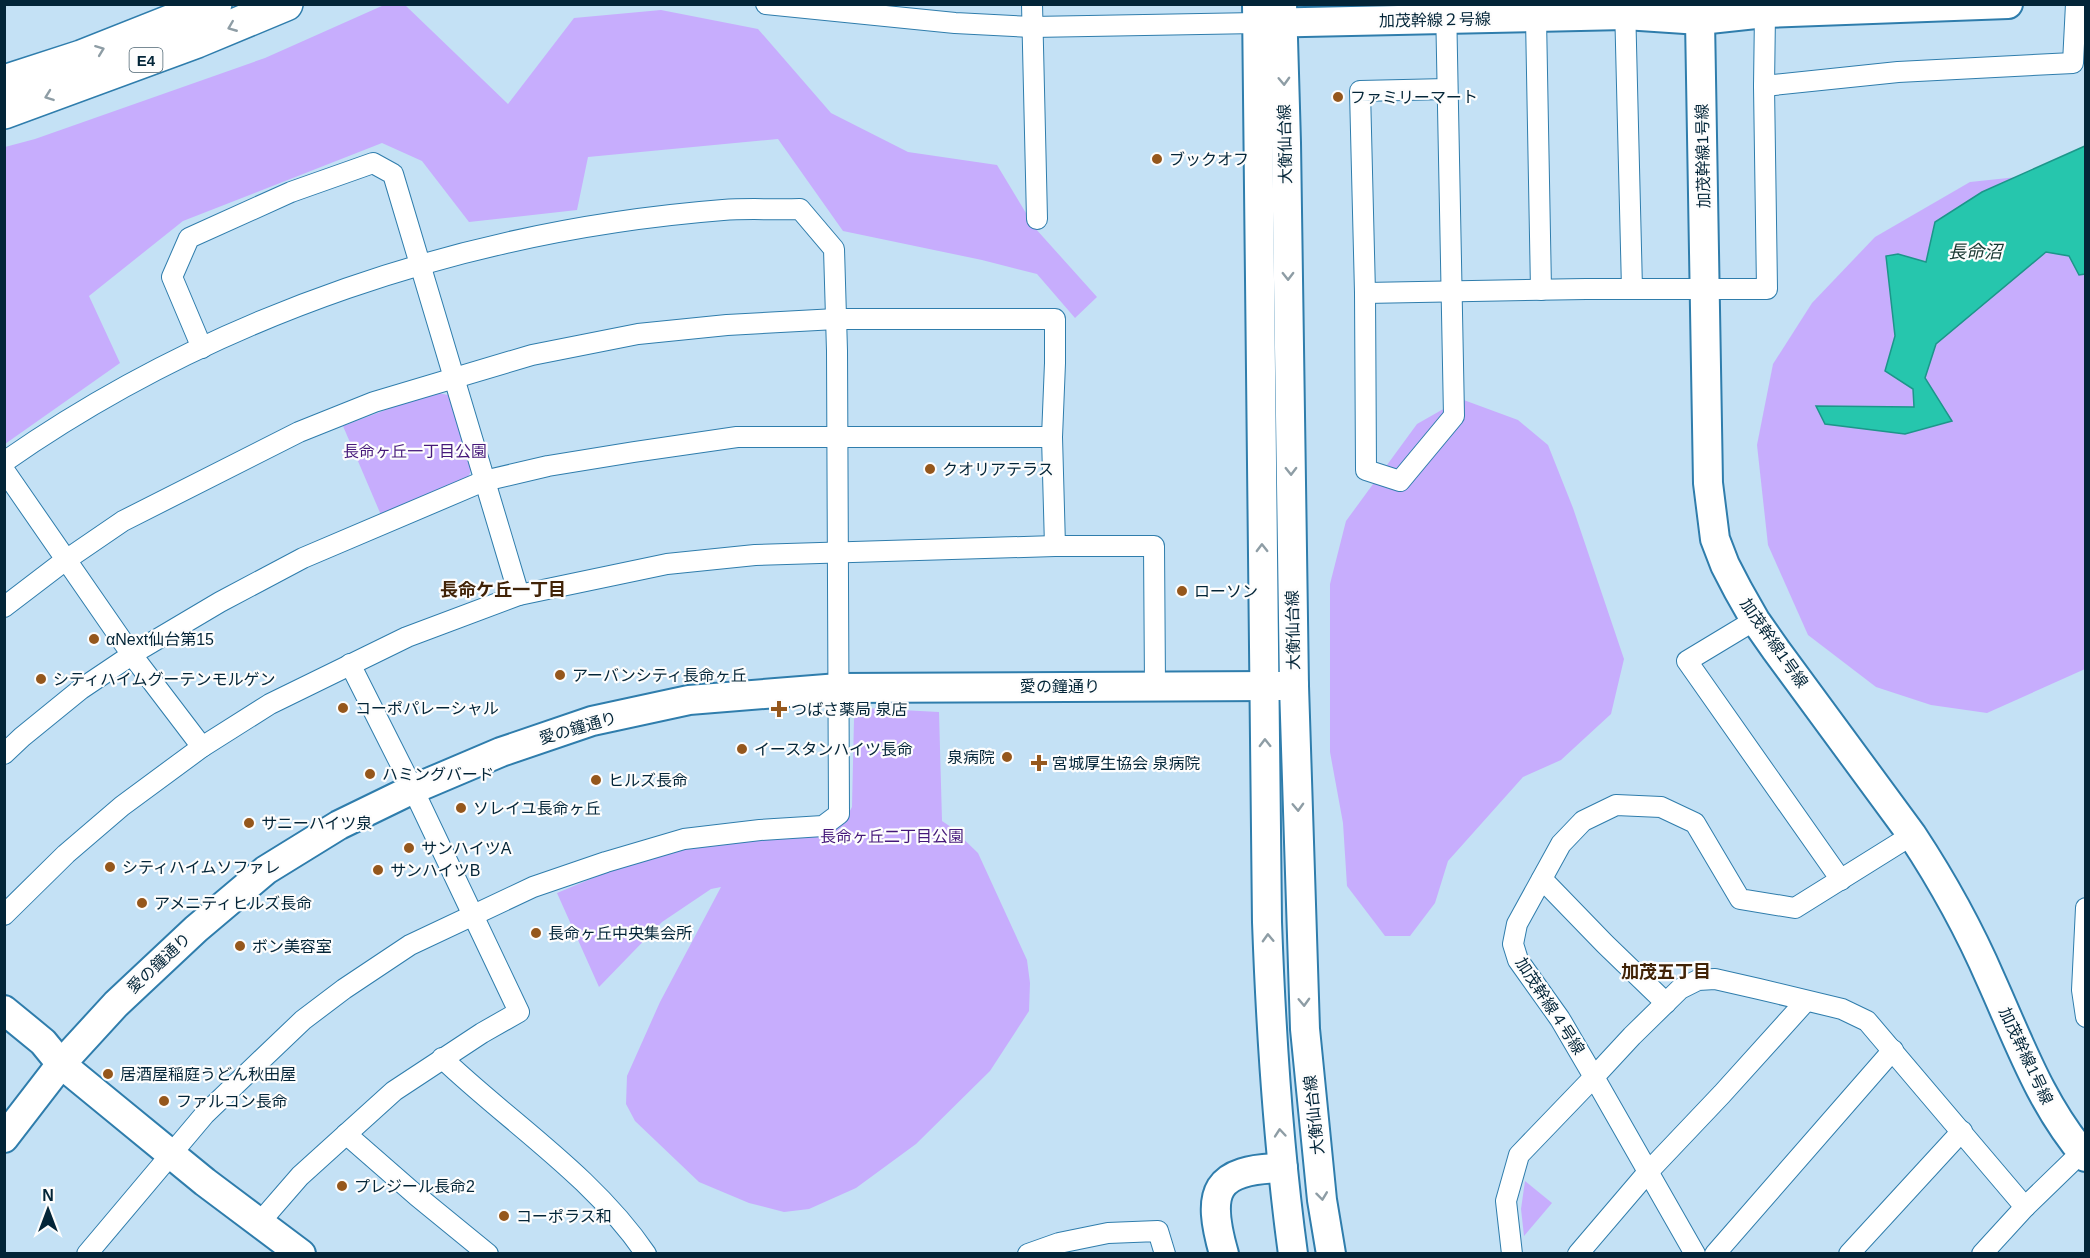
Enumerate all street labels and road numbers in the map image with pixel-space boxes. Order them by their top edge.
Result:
street label: 加茂幹線２号線 [1379,11,1491,29]
road number: E4 [130,48,162,72]
street label: 加茂幹線1号線 [1694,103,1712,209]
street label: 大衡仙台線 [1276,104,1294,184]
street label: 大衡仙台線 [1284,590,1302,670]
street label: 加茂幹線1号線 [1737,595,1811,691]
street label: 愛の鐘通り [1020,678,1100,695]
street label: 愛の鐘通り [537,709,619,747]
street label: 愛の鐘通り [124,929,194,997]
street label: 加茂幹線４号線 [1512,954,1588,1058]
street label: 加茂幹線1号線 [1996,1005,2056,1107]
street label: 大衡仙台線 [1301,1074,1327,1156]

